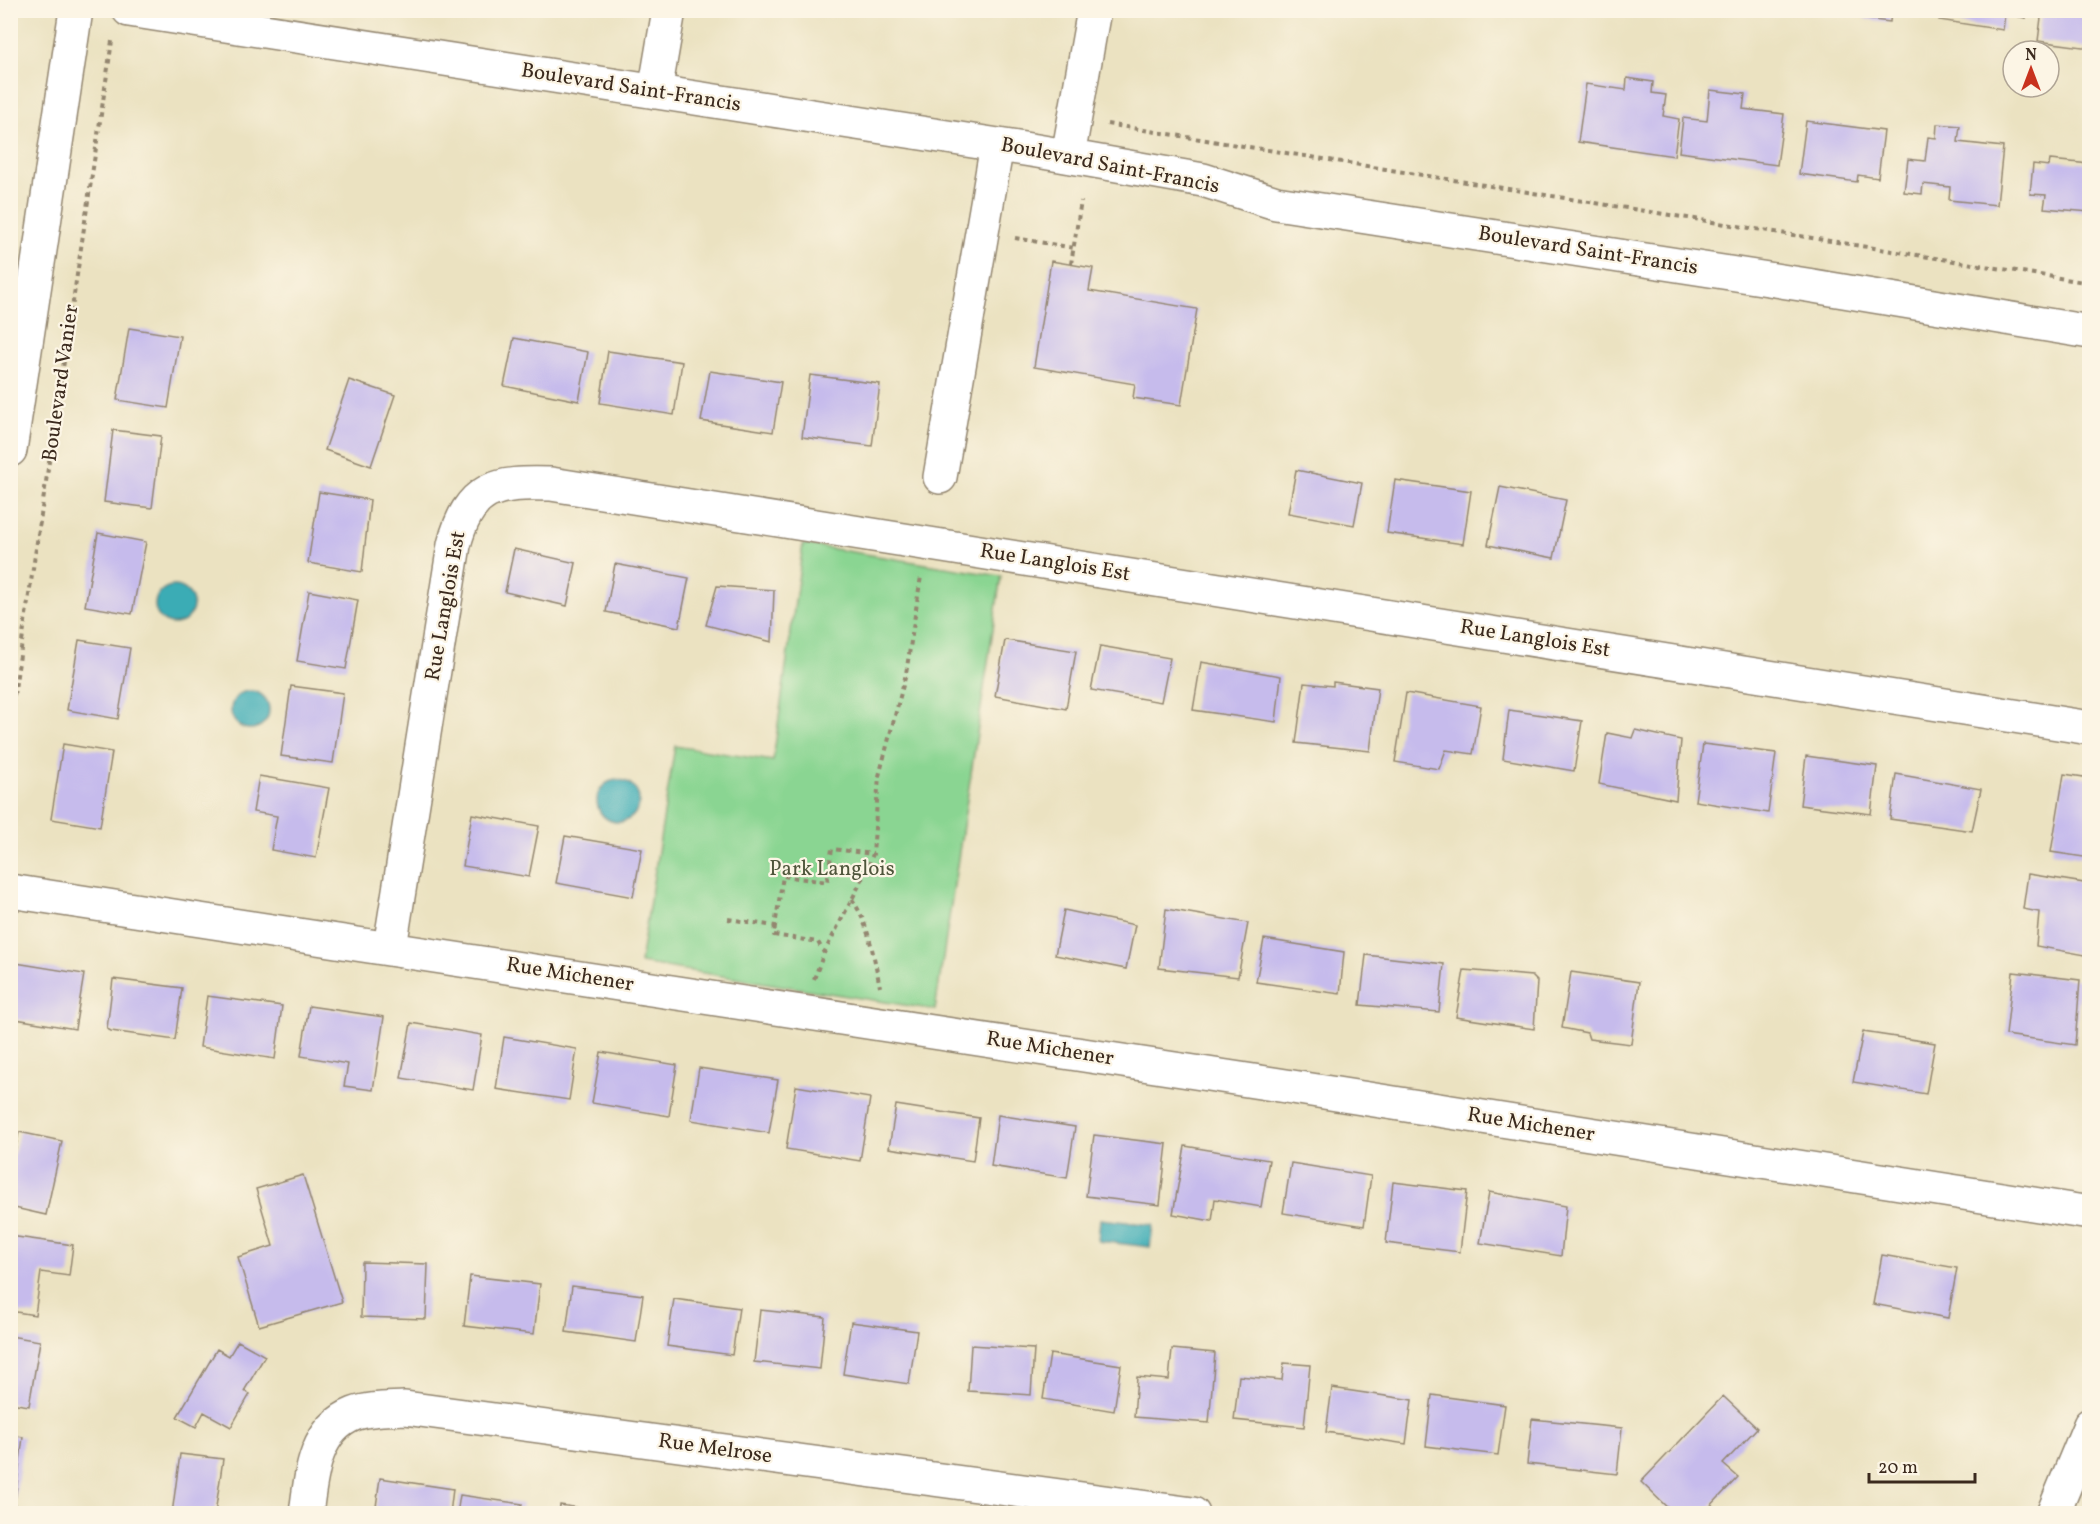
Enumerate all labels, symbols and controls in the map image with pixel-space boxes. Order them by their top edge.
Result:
north arrow [2001,39,2061,99]
text: N [2025,45,2037,67]
street label: Boulevard Saint-Francis [519,56,743,120]
street label: Boulevard Saint-Francis [998,131,1222,201]
street label: Boulevard Saint-Francis [1476,219,1700,283]
street label: Boulevard Vanier [36,302,86,463]
street label: Rue Langlois Est [419,529,473,683]
street label: Rue Langlois Est [978,537,1132,589]
street label: Rue Langlois Est [1458,613,1612,665]
park label: Park Langlois [769,855,895,884]
street label: Rue Michener [504,951,636,999]
street label: Rue Michener [984,1025,1116,1073]
street label: Rue Michener [1465,1101,1597,1149]
street label: Rue Melrose [656,1427,774,1471]
scale bar [1869,1446,1976,1484]
text: 20 m [1878,1456,1918,1481]

